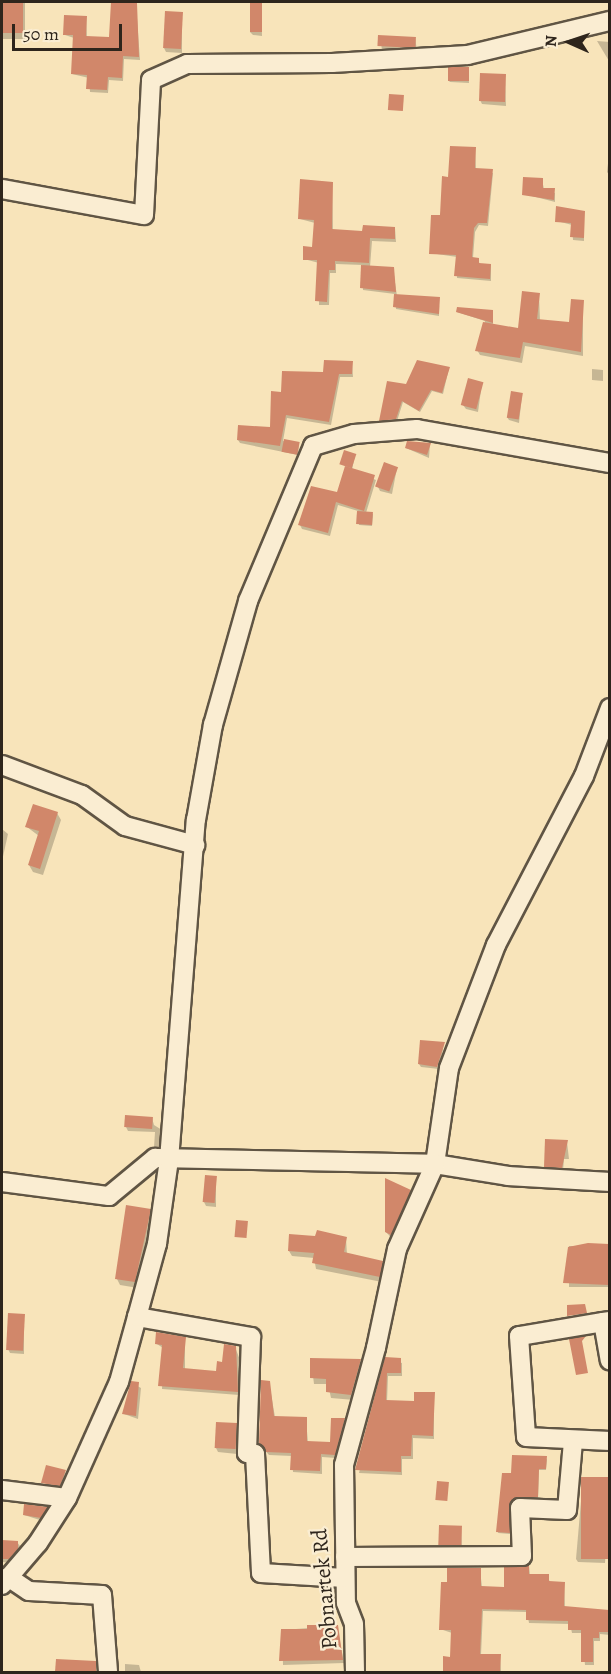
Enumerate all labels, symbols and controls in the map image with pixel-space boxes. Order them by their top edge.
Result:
scale bar [15,12,124,50]
north arrow [539,12,599,72]
text: 50 m [23,22,59,46]
text: N [540,35,562,47]
street label: Pobnartek Rd [307,1528,343,1650]

